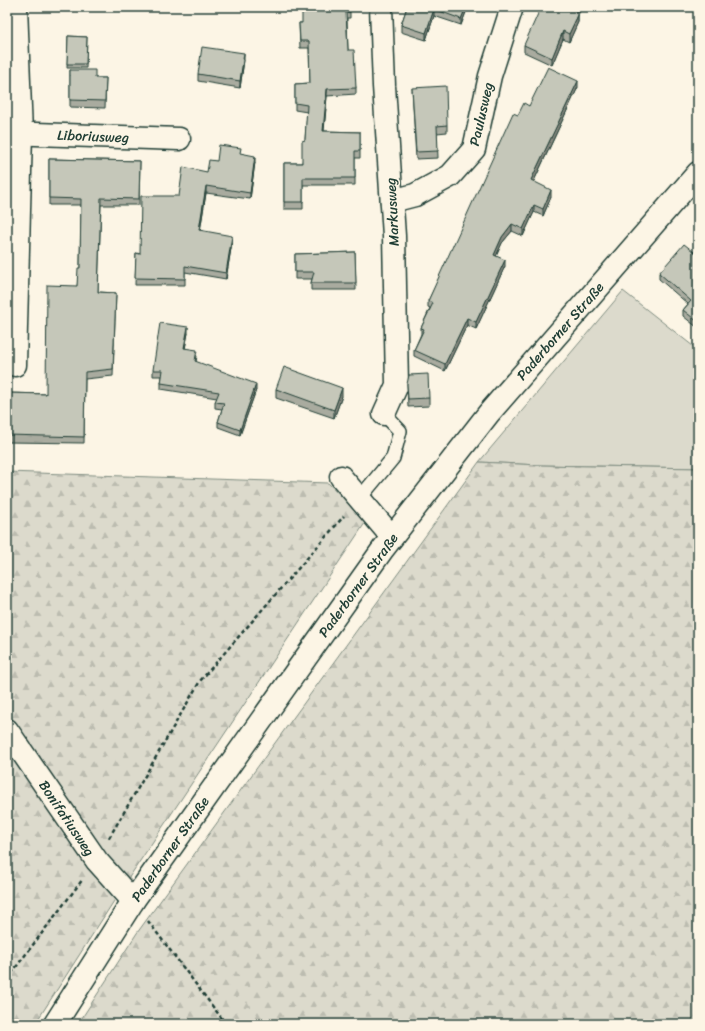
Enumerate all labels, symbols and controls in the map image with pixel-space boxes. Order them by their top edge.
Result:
street label: Paulusweg [462,80,501,149]
street label: Liboriusweg [57,123,129,150]
street label: Markusweg [378,177,407,247]
street label: Paderborner Straße [510,276,611,386]
street label: Paderborner Straße [312,528,405,643]
street label: Bonifatiusweg [32,775,101,862]
street label: Paderborner Straße [125,791,216,907]

